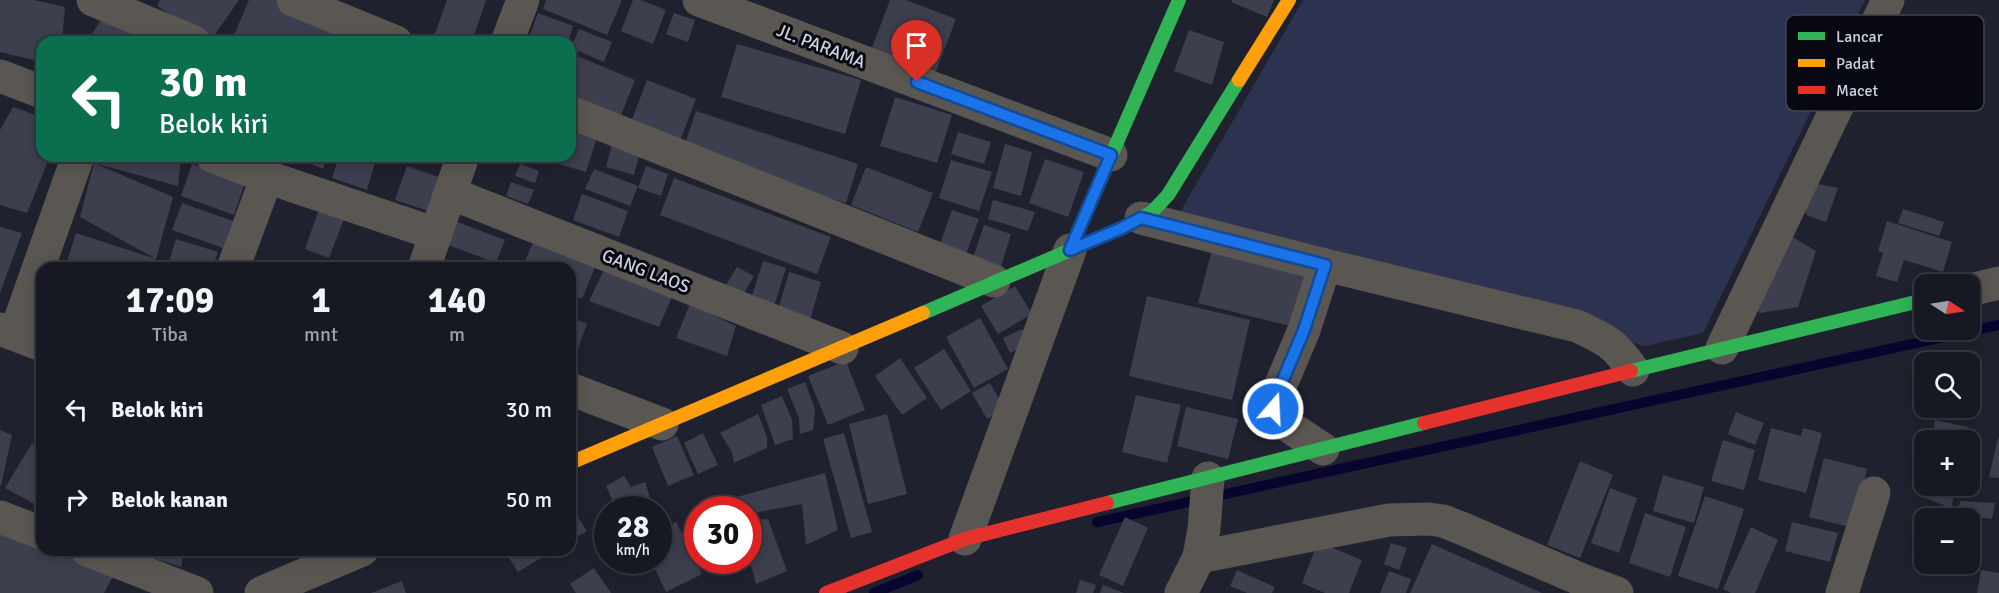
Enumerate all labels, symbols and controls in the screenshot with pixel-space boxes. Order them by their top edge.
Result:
legend [1786,15,1984,111]
street label: JL. PARAMA [773,19,869,73]
pin [891,20,942,82]
text: Lancar [1836,27,1883,47]
icon: arrive [900,29,933,62]
text: Padat [1836,54,1875,74]
text: 30 m [159,57,248,108]
icon: left [60,60,138,138]
text: Macet [1836,81,1878,101]
text: Belok kiri [159,108,268,141]
street label: GANG LAOS [599,244,693,298]
north arrow [1914,274,1980,340]
map controls [1914,274,1980,574]
text: 17:09 [126,278,214,323]
text: 1 [311,278,331,323]
text: 140 [428,278,486,323]
text: Tiba [152,322,188,347]
text: mnt [304,322,338,347]
text: m [449,322,465,347]
button: search [1914,352,1980,418]
position arrow [1241,377,1305,441]
icon: left [60,393,93,426]
text: Belok kiri [111,396,204,423]
text: 30 m [506,396,552,423]
button: + [1914,430,1980,496]
icon: right [60,483,93,516]
text: Belok kanan [111,486,228,513]
text: 50 m [506,486,552,513]
speed limit sign: 30 [684,496,762,574]
button: − [1914,508,1980,574]
text: 28 [617,509,649,546]
text: km/h [616,541,650,559]

